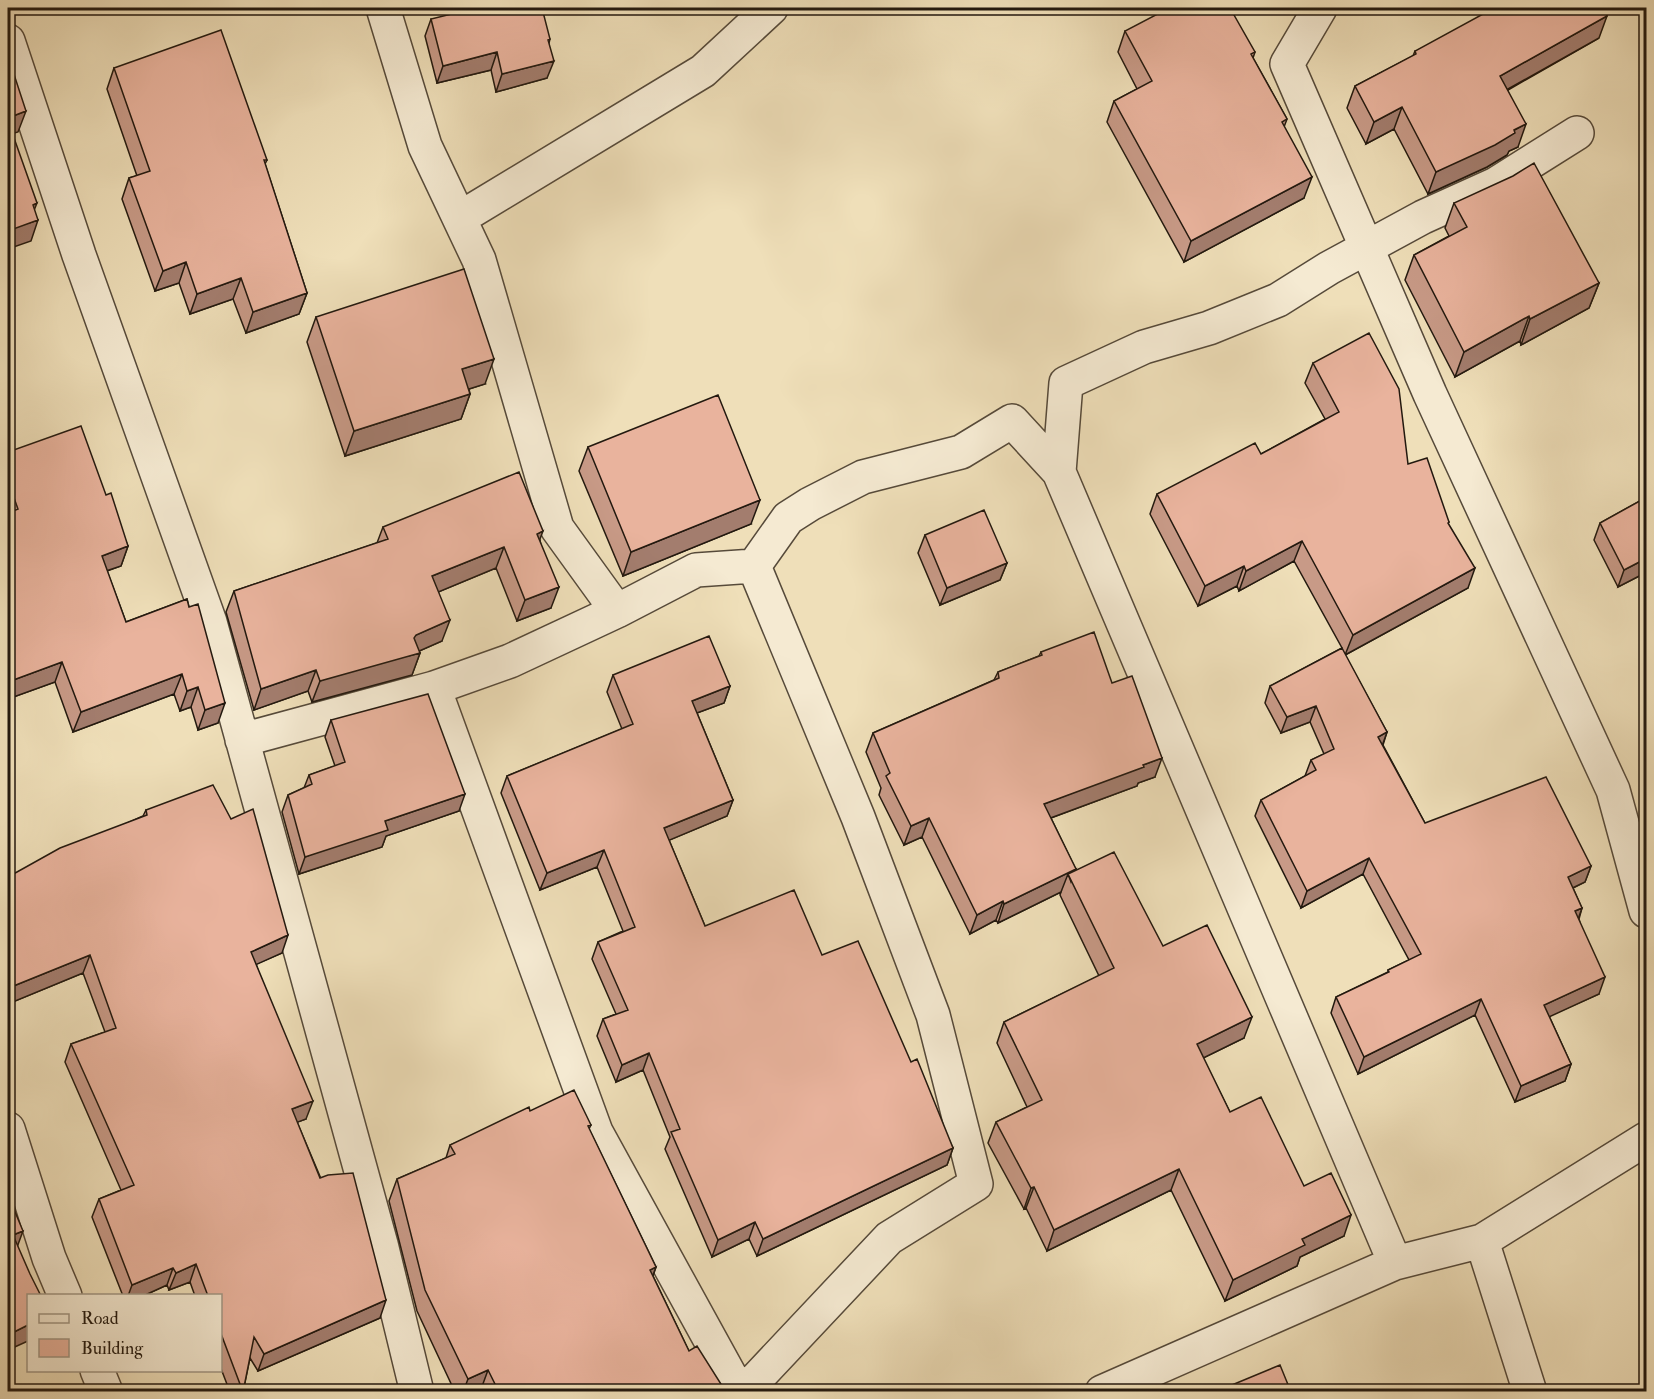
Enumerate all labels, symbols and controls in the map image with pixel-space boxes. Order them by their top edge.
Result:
legend [27,1294,222,1372]
text: Road [81,1307,119,1330]
text: Building [81,1337,144,1360]

